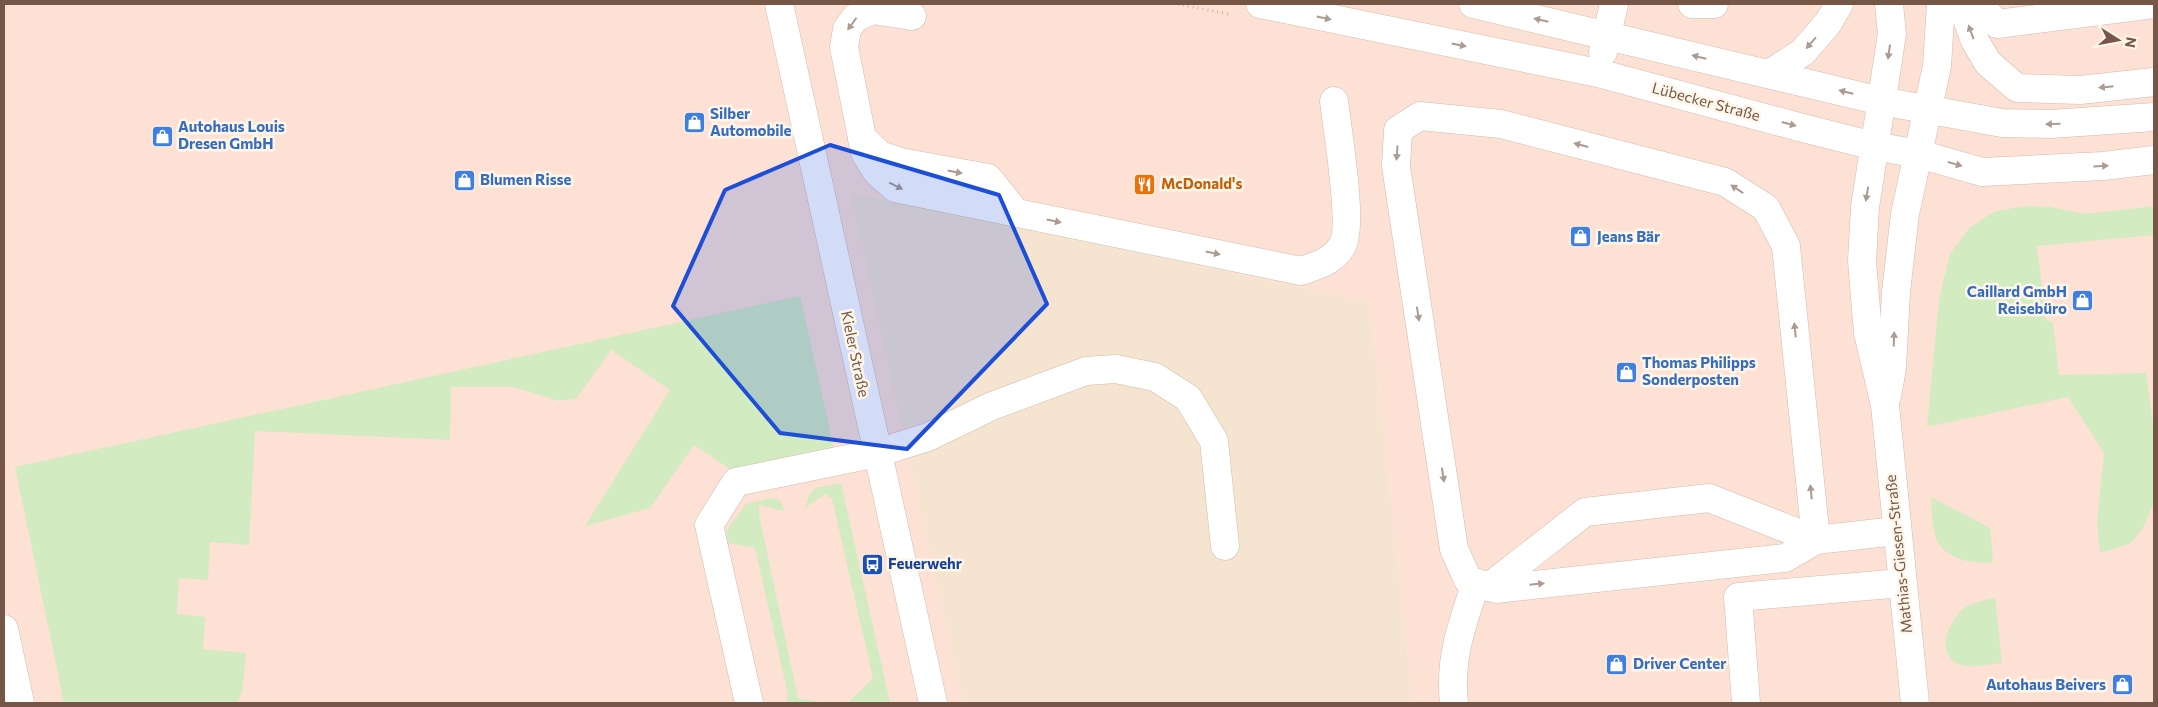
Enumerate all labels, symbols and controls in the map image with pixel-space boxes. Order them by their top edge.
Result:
one-way arrow [1317,14,1333,22]
north arrow [2093,15,2143,65]
one-way arrow [1534,16,1549,24]
one-way arrow [847,17,857,31]
one-way arrow [1967,24,1974,39]
one-way arrow [1805,36,1816,49]
text: N [2122,36,2141,49]
one-way arrow [1452,42,1468,50]
one-way arrow [1885,45,1893,61]
one-way arrow [1692,53,1707,61]
street label: Lübecker Straße [1650,78,1762,124]
one-way arrow [2097,83,2113,91]
one-way arrow [1839,88,1854,96]
place label: Silber Automobile [710,104,792,139]
shop icon: Silber Automobile [682,111,706,135]
place label: Autohaus Louis Dresen GmbH [178,117,285,152]
one-way arrow [2045,120,2061,128]
one-way arrow [1782,121,1797,129]
shop icon: Autohaus Louis Dresen GmbH [150,124,174,148]
one-way arrow [1573,140,1588,148]
one-way arrow [1392,145,1400,161]
one-way arrow [1948,161,1963,169]
one-way arrow [2093,161,2109,169]
shop icon: Blumen Risse [452,168,476,192]
one-way arrow [947,168,962,176]
place label: Blumen Risse [480,170,572,188]
restaurant icon: McDonald's [1133,172,1157,196]
place label: McDonald's [1161,174,1242,192]
one-way arrow [889,182,903,190]
one-way arrow [1730,184,1743,194]
one-way arrow [1862,187,1870,203]
one-way arrow [1047,217,1063,225]
shop icon: Jeans Bär [1569,225,1593,249]
place label: Jeans Bär [1597,227,1660,245]
one-way arrow [1206,249,1221,257]
place label: Caillard GmbH Reisebüro [1967,282,2067,317]
shop icon: Caillard GmbH Reisebüro [2071,289,2095,313]
one-way arrow [1415,306,1423,322]
street label: Kieler Straße [838,309,874,399]
one-way arrow [1791,322,1799,338]
one-way arrow [1890,331,1898,347]
place label: Thomas Philipps Sonderposten [1642,353,1756,388]
shop icon: Thomas Philipps Sonderposten [1614,360,1638,384]
one-way arrow [1439,467,1447,483]
street label: Mathias-Giesen-Straße [1881,474,1915,634]
one-way arrow [1807,484,1815,500]
bus stop icon: Feuerwehr [860,552,884,576]
place label: Feuerwehr [888,554,962,572]
one-way arrow [1529,580,1545,588]
shop icon: Driver Center [1605,652,1629,676]
place label: Driver Center [1633,654,1726,672]
shop icon: Autohaus Beivers [2110,673,2134,697]
place label: Autohaus Beivers [1986,675,2106,693]

